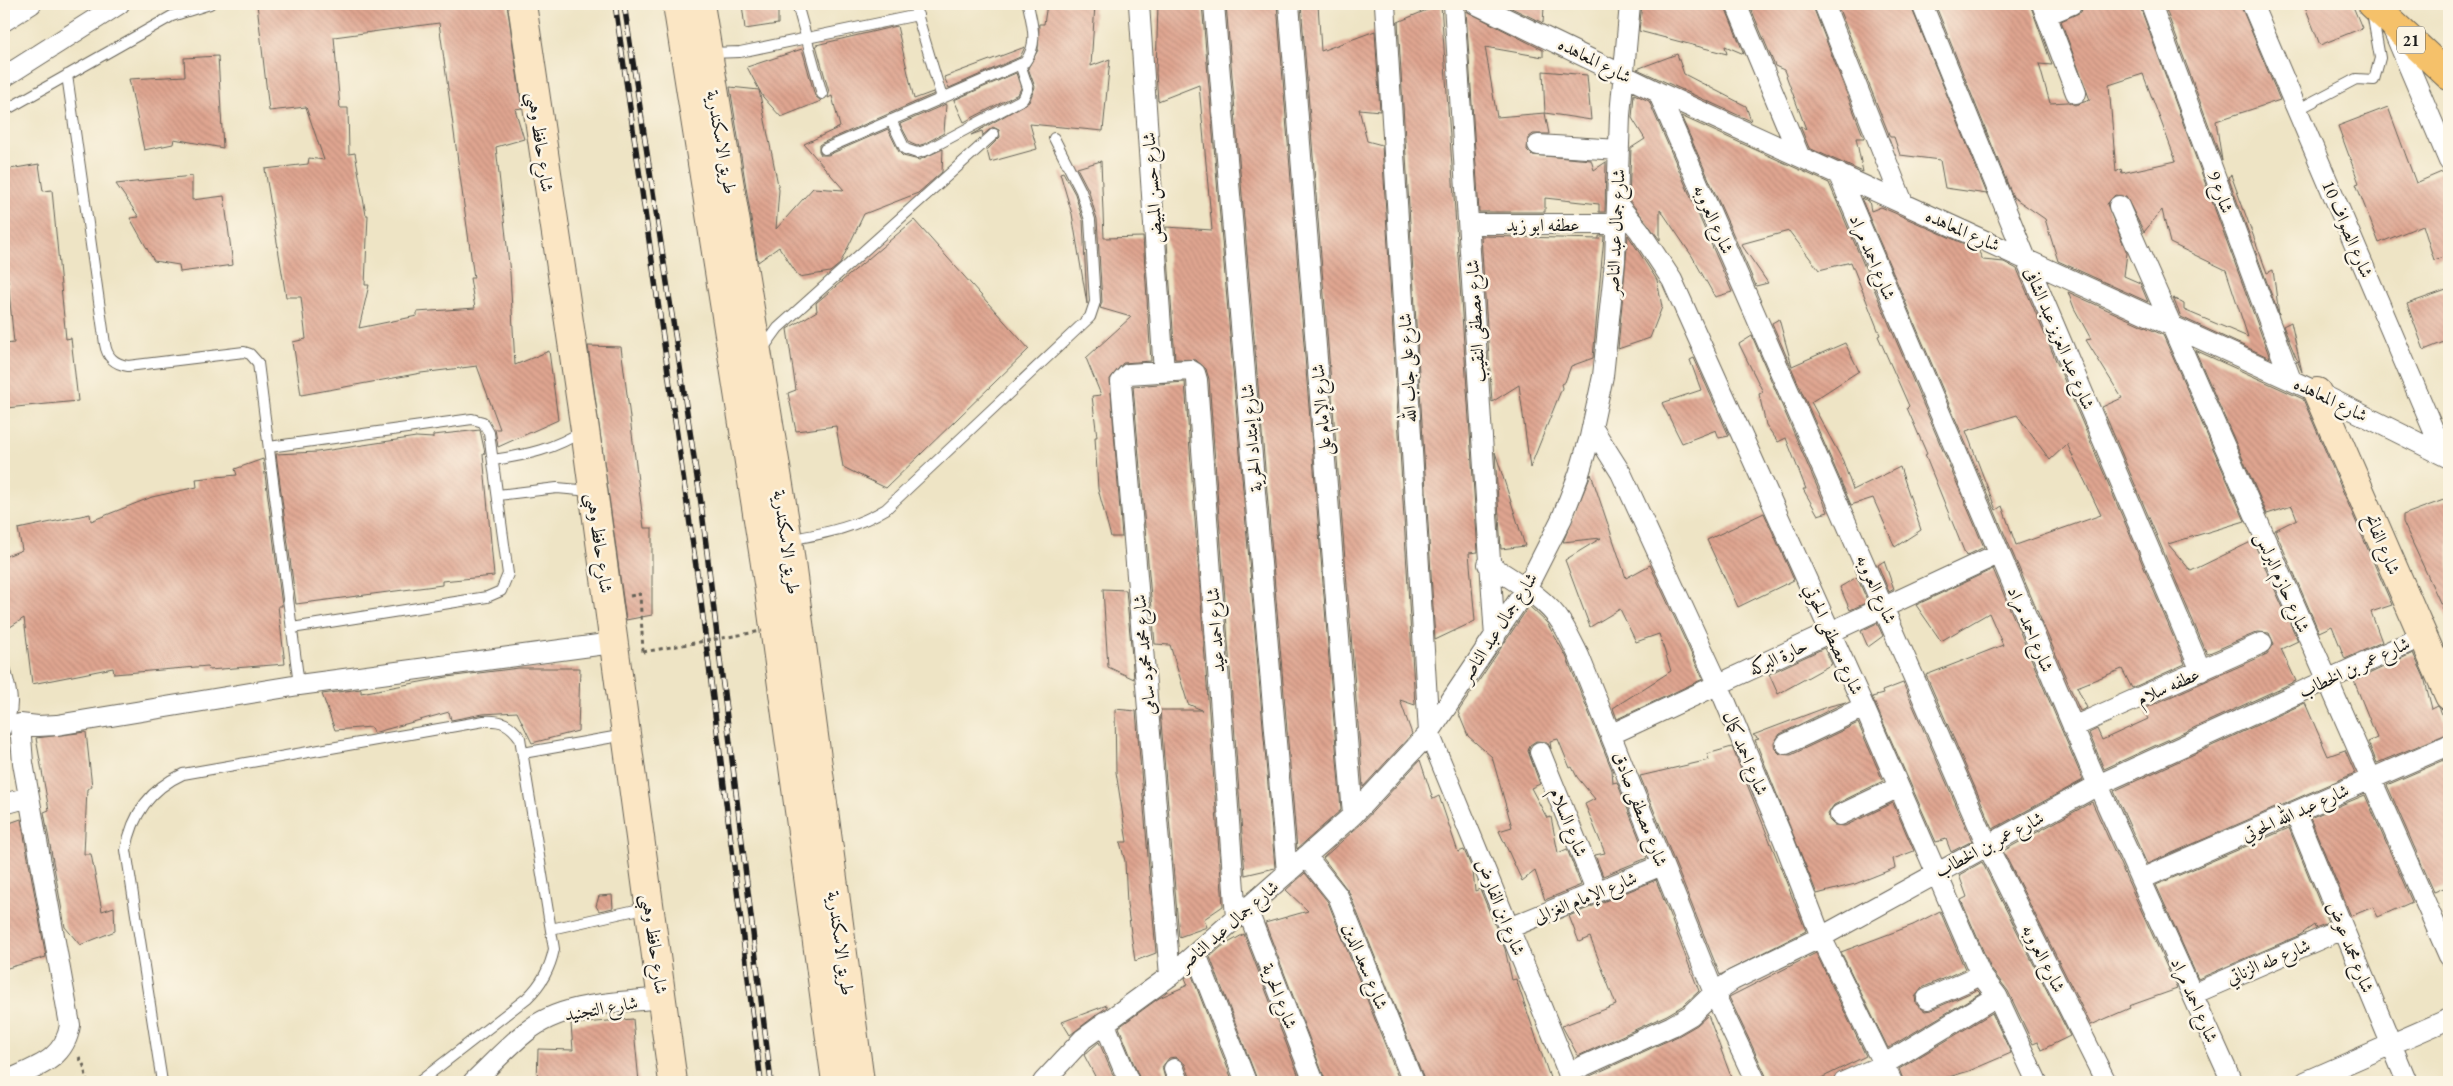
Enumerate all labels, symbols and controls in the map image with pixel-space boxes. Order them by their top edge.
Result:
road number: 21 [2397,26,2425,54]
street label: شارع المعاهده [1553,32,1635,92]
street label: طريق الاسكندرية [701,88,742,196]
street label: شارع حافظ وهبى [519,91,559,194]
street label: شارع حسن المبيض [1137,131,1171,245]
street label: شارع جمال عبد الناصر [1600,168,1634,298]
street label: شارع 9 [2199,168,2239,218]
street label: شارع الصواف 10 [2313,177,2379,283]
street label: شارع العروبه [1685,181,1739,259]
street label: شارع المعاهده [1921,203,2004,260]
street label: شارع احمد مراد [1841,211,1901,305]
street label: عطفه ابو زيد [1506,213,1580,236]
street label: شارع مصطفى النقيب [1460,259,1494,383]
street label: شارع عبد العزيز عبد الشافى [2016,263,2100,414]
street label: شارع على جاب الله [1391,312,1425,424]
street label: شارع الإمام على [1306,363,1341,457]
street label: شارع المعاهده [2289,371,2372,430]
street label: شارع إمتداد الحرية [1235,383,1271,493]
street label: طريق الاسكندرية [767,488,806,596]
street label: شارع حافظ وهبى [578,492,618,595]
street label: شارع الفاتح [2355,510,2406,580]
street label: شارع حازم البرلس [2246,528,2316,638]
street label: شارع العروبه [1848,551,1902,629]
street label: شارع جمال عبد الناصر [1453,568,1546,690]
street label: شارع مصطفى الحوتي [1796,580,1869,700]
street label: شارع احمد مراد [1999,583,2059,677]
street label: شارع احمد عيد [1201,586,1233,673]
street label: شارع محمد محمود سامى [1127,593,1165,716]
street label: شارع عمر بن الخطاب [2295,631,2415,706]
street label: حارة البركه [1745,633,1811,681]
street label: عطفه سلام [2133,662,2205,715]
street label: شارع احمد كمال [1714,707,1774,800]
street label: شارع مصطفى صادق [1605,748,1674,871]
street label: شارع عبد الله الحوتي [2237,776,2354,850]
street label: شارع السلام [1540,784,1593,862]
street label: شارع عمر بن الخطاب [1930,806,2049,886]
street label: شارع ابن الفارض [1467,855,1531,960]
street label: شارع الإمام الغزالى [1530,866,1642,933]
street label: شارع جمال عبد الناصر [1171,875,1286,980]
street label: طريق الاسكندرية [821,889,860,997]
street label: شارع حافظ وهبى [633,893,673,996]
street label: شارع محمد عوض [2319,898,2380,998]
street label: شارع سعد الدين [1334,919,1394,1014]
street label: شارع العروبه [2013,920,2071,998]
street label: شارع طه الزناتي [2222,933,2315,993]
street label: شارع احمد مراد [2162,954,2224,1048]
street label: شارع الحرية [1253,960,1303,1034]
street label: شارع التجنيد [562,990,640,1030]

